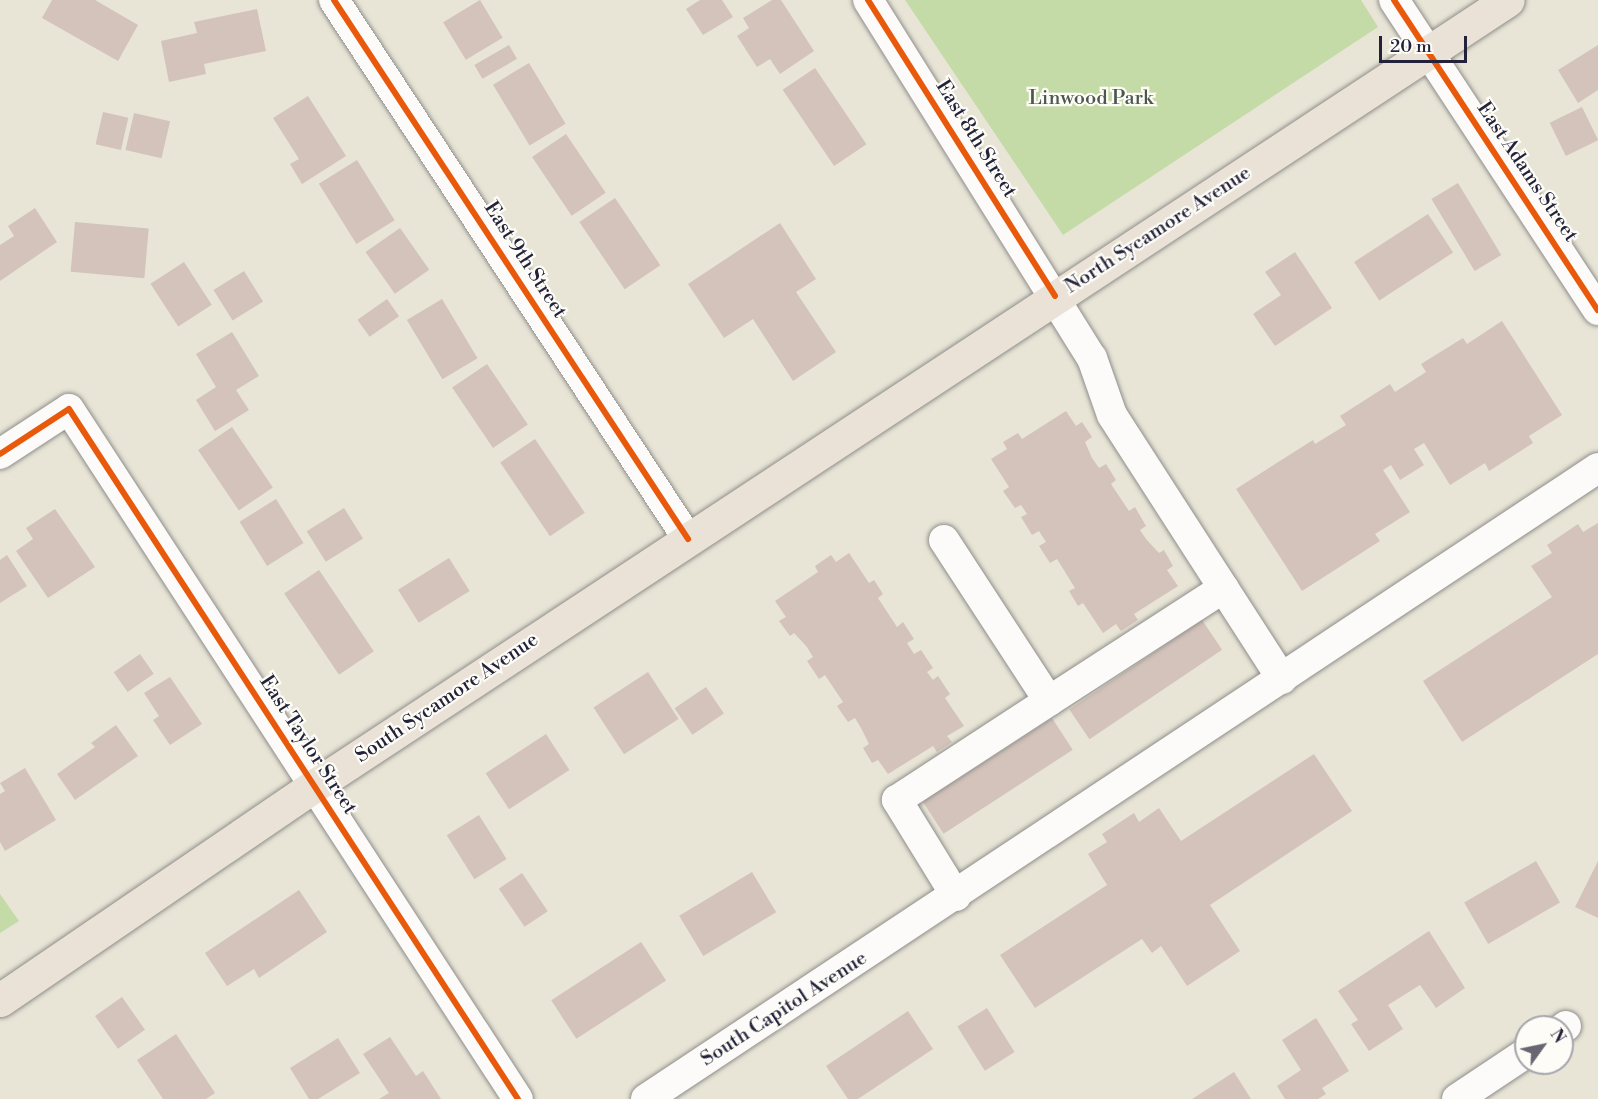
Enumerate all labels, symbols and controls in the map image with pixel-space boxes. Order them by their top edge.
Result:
scale bar [1382,24,1470,62]
text: 20 m [1390,35,1432,58]
street label: East 8th Street [930,76,1022,202]
park label: Linwood Park [1029,86,1153,110]
street label: East Adams Street [1471,97,1583,247]
street label: North Sycamore Avenue [1061,161,1255,299]
street label: East 9th Street [478,197,572,323]
street label: South Sycamore Avenue [351,628,543,768]
street label: East Taylor Street [254,671,362,819]
street label: South Capitol Avenue [696,946,872,1072]
north arrow [1514,1015,1574,1075]
text: N [1546,1026,1569,1047]

